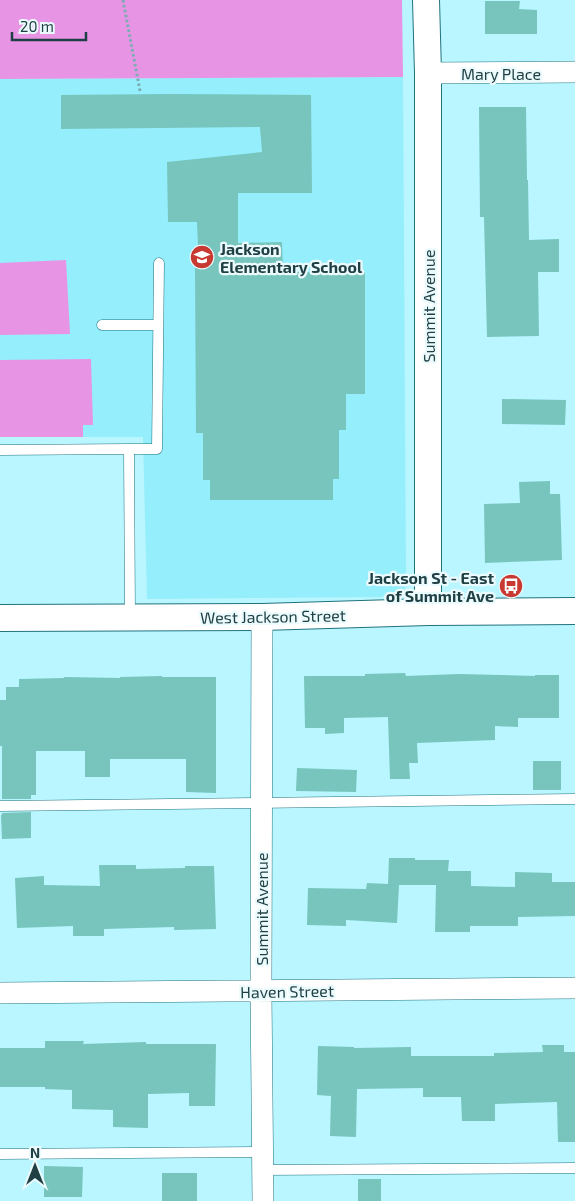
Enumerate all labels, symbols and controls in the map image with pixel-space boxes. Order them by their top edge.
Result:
scale bar [12,10,86,42]
text: 20 m [20,17,54,35]
street label: Mary Place [461,64,541,83]
place label: Jackson Elementary School [220,239,363,277]
school or university icon: Jackson Elementary School [189,244,215,270]
street label: Summit Avenue [419,250,438,363]
place label: Jackson St - East of Summit Ave [368,568,494,605]
bus stop icon: Jackson St - East of Summit Ave [498,573,524,599]
street label: West Jackson Street [200,605,346,627]
street label: Summit Avenue [252,853,271,966]
street label: Haven Street [240,981,334,1001]
north arrow [10,1141,60,1191]
text: N [30,1144,40,1161]

